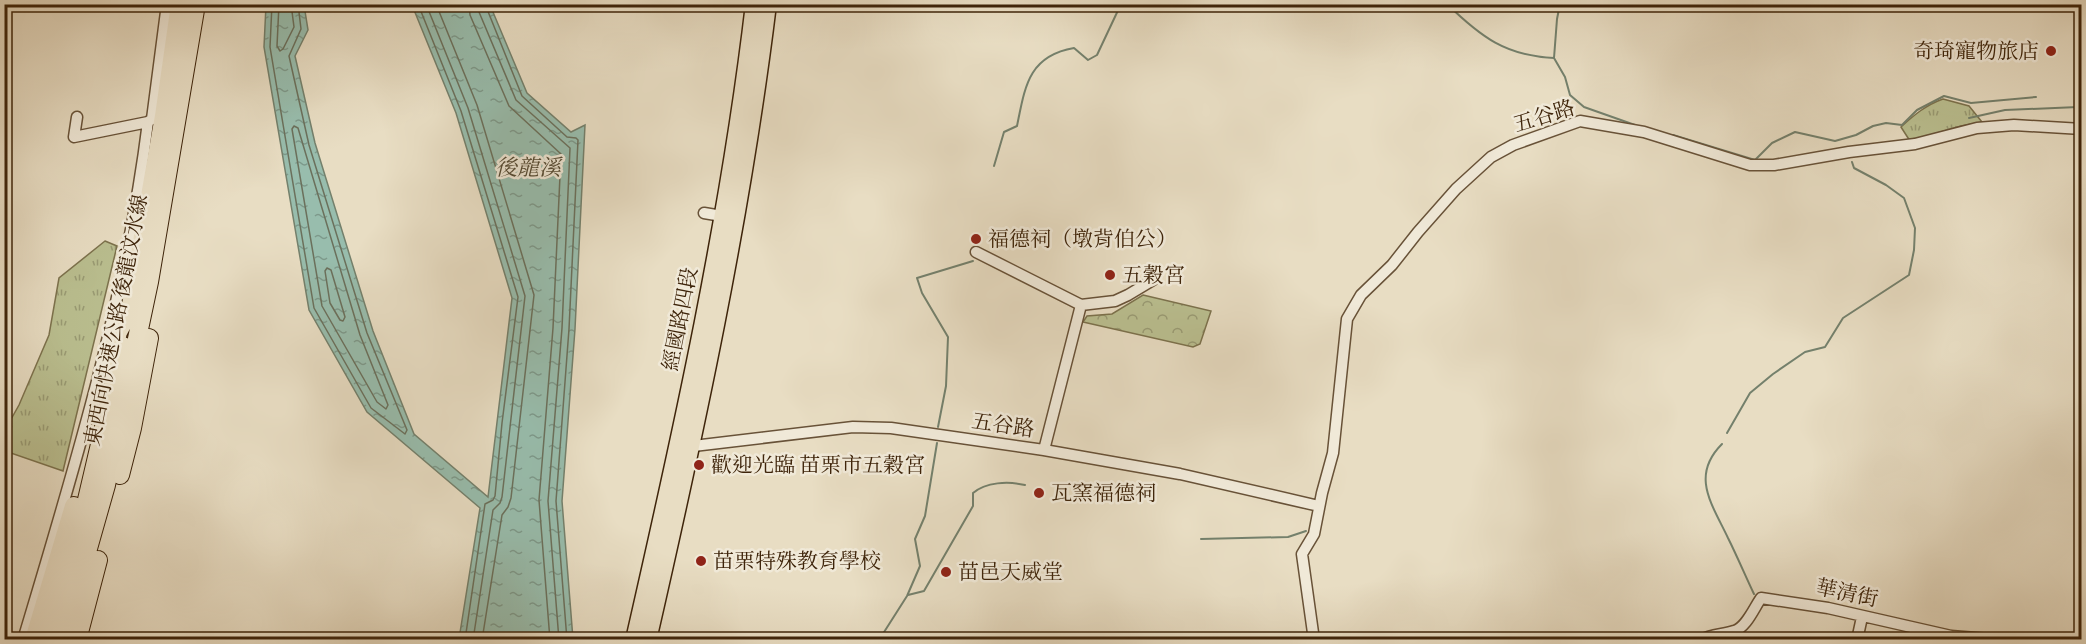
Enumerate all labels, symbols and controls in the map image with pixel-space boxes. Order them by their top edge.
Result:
place label: 奇琦寵物旅店 [1913,37,2039,65]
marker: 奇琦寵物旅店 [2044,44,2058,58]
street label: 五谷路 [1510,93,1578,139]
water label: 後龍溪 [495,153,563,183]
street label: 東西向快速公路 後龍汶水線 [78,192,154,448]
place label: 福德祠（墩背伯公） [988,225,1177,253]
marker: 福德祠（墩背伯公） [969,232,983,246]
place label: 五穀宮 [1122,261,1185,289]
street label: 經國路四段 [656,265,704,373]
marker: 五穀宮 [1103,268,1117,282]
street label: 五谷路 [970,407,1036,443]
place label: 歡迎光臨 苗栗市五穀宮 [711,451,925,479]
marker: 歡迎光臨 苗栗市五穀宮 [692,458,706,472]
place label: 瓦窯福德祠 [1051,479,1156,507]
marker: 瓦窯福德祠 [1032,486,1046,500]
place label: 苗栗特殊教育學校 [713,547,881,575]
marker: 苗栗特殊教育學校 [694,554,708,568]
place label: 苗邑天威堂 [958,558,1063,586]
marker: 苗邑天威堂 [939,565,953,579]
street label: 華清街 [1813,573,1881,613]

